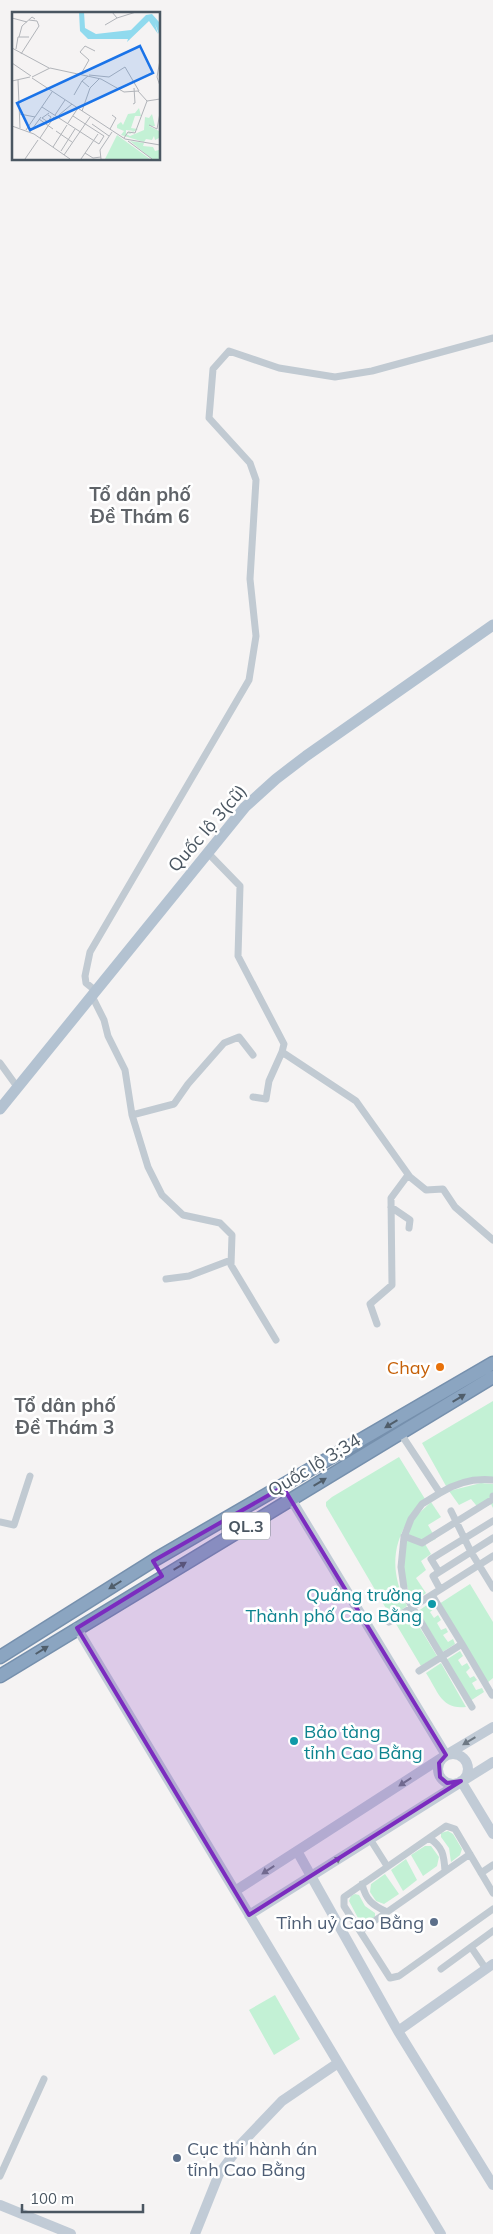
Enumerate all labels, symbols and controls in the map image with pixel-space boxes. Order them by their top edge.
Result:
inset map [12,12,160,160]
district label: Tổ dân phố Đề Thám 6 [89,482,191,528]
street label: Quốc lộ 3(cũ) [163,779,251,877]
place label: Chay [387,1356,430,1379]
marker: Chay [434,1361,446,1373]
district label: Tổ dân phố Đề Thám 3 [14,1393,116,1439]
one-way arrow [452,1394,465,1403]
one-way arrow [385,1419,398,1428]
street label: Quốc lộ 3;34 [264,1428,365,1502]
one-way arrow [313,1477,326,1486]
road number: QL.3 [222,1512,270,1540]
one-way arrow [174,1561,187,1570]
one-way arrow [108,1581,121,1590]
place label: Quảng trường Thành phố Cao Bằng [245,1583,422,1627]
marker: Quảng trường Thành phố Cao Bằng [426,1598,438,1610]
one-way arrow [35,1646,48,1655]
place label: Bảo tàng tỉnh Cao Bằng [304,1720,423,1764]
marker: Bảo tàng tỉnh Cao Bằng [288,1735,300,1747]
one-way arrow [463,1737,476,1746]
one-way arrow [398,1777,411,1787]
one-way arrow [328,1856,341,1866]
one-way arrow [261,1865,275,1875]
place label: Tỉnh uỷ Cao Bằng [276,1911,424,1934]
marker: Tỉnh uỷ Cao Bằng [428,1916,440,1928]
place label: Cục thi hành án tỉnh Cao Bằng [187,2137,317,2181]
marker: Cục thi hành án tỉnh Cao Bằng [171,2152,183,2164]
scale bar [22,2182,144,2214]
text: 100 m [30,2189,74,2208]

